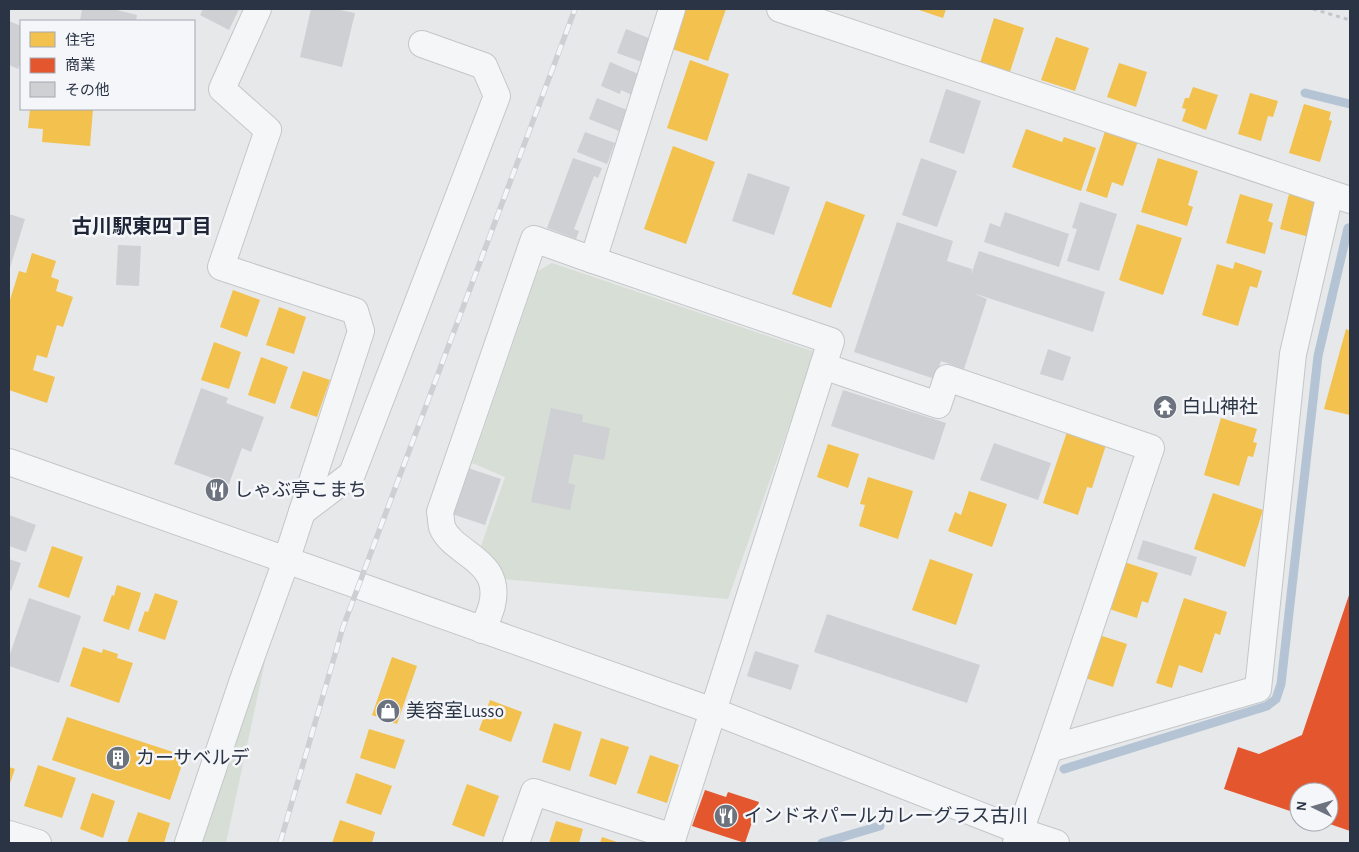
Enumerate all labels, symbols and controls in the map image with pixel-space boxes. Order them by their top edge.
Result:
legend [20,20,195,110]
text: 住宅 [65,32,95,48]
text: 商業 [65,57,95,73]
text: その他 [65,82,110,98]
district label: 古川駅東四丁目 [72,216,212,237]
temple icon: 白山神社 [1152,394,1178,420]
place label: 白山神社 [1182,396,1258,417]
restaurant icon: しゃぶ亭こまち [204,477,230,503]
place label: しゃぶ亭こまち [234,480,367,500]
shop icon: 美容室Lusso [375,698,401,724]
place label: 美容室Lusso [406,700,504,721]
building icon: カーサベルデ [105,745,131,771]
place label: カーサベルデ [136,747,250,768]
north arrow [1289,782,1339,832]
text: N [1295,800,1309,811]
restaurant icon: インドネパールカレーグラス古川 [713,803,739,829]
place label: インドネパールカレーグラス古川 [744,806,1028,826]

